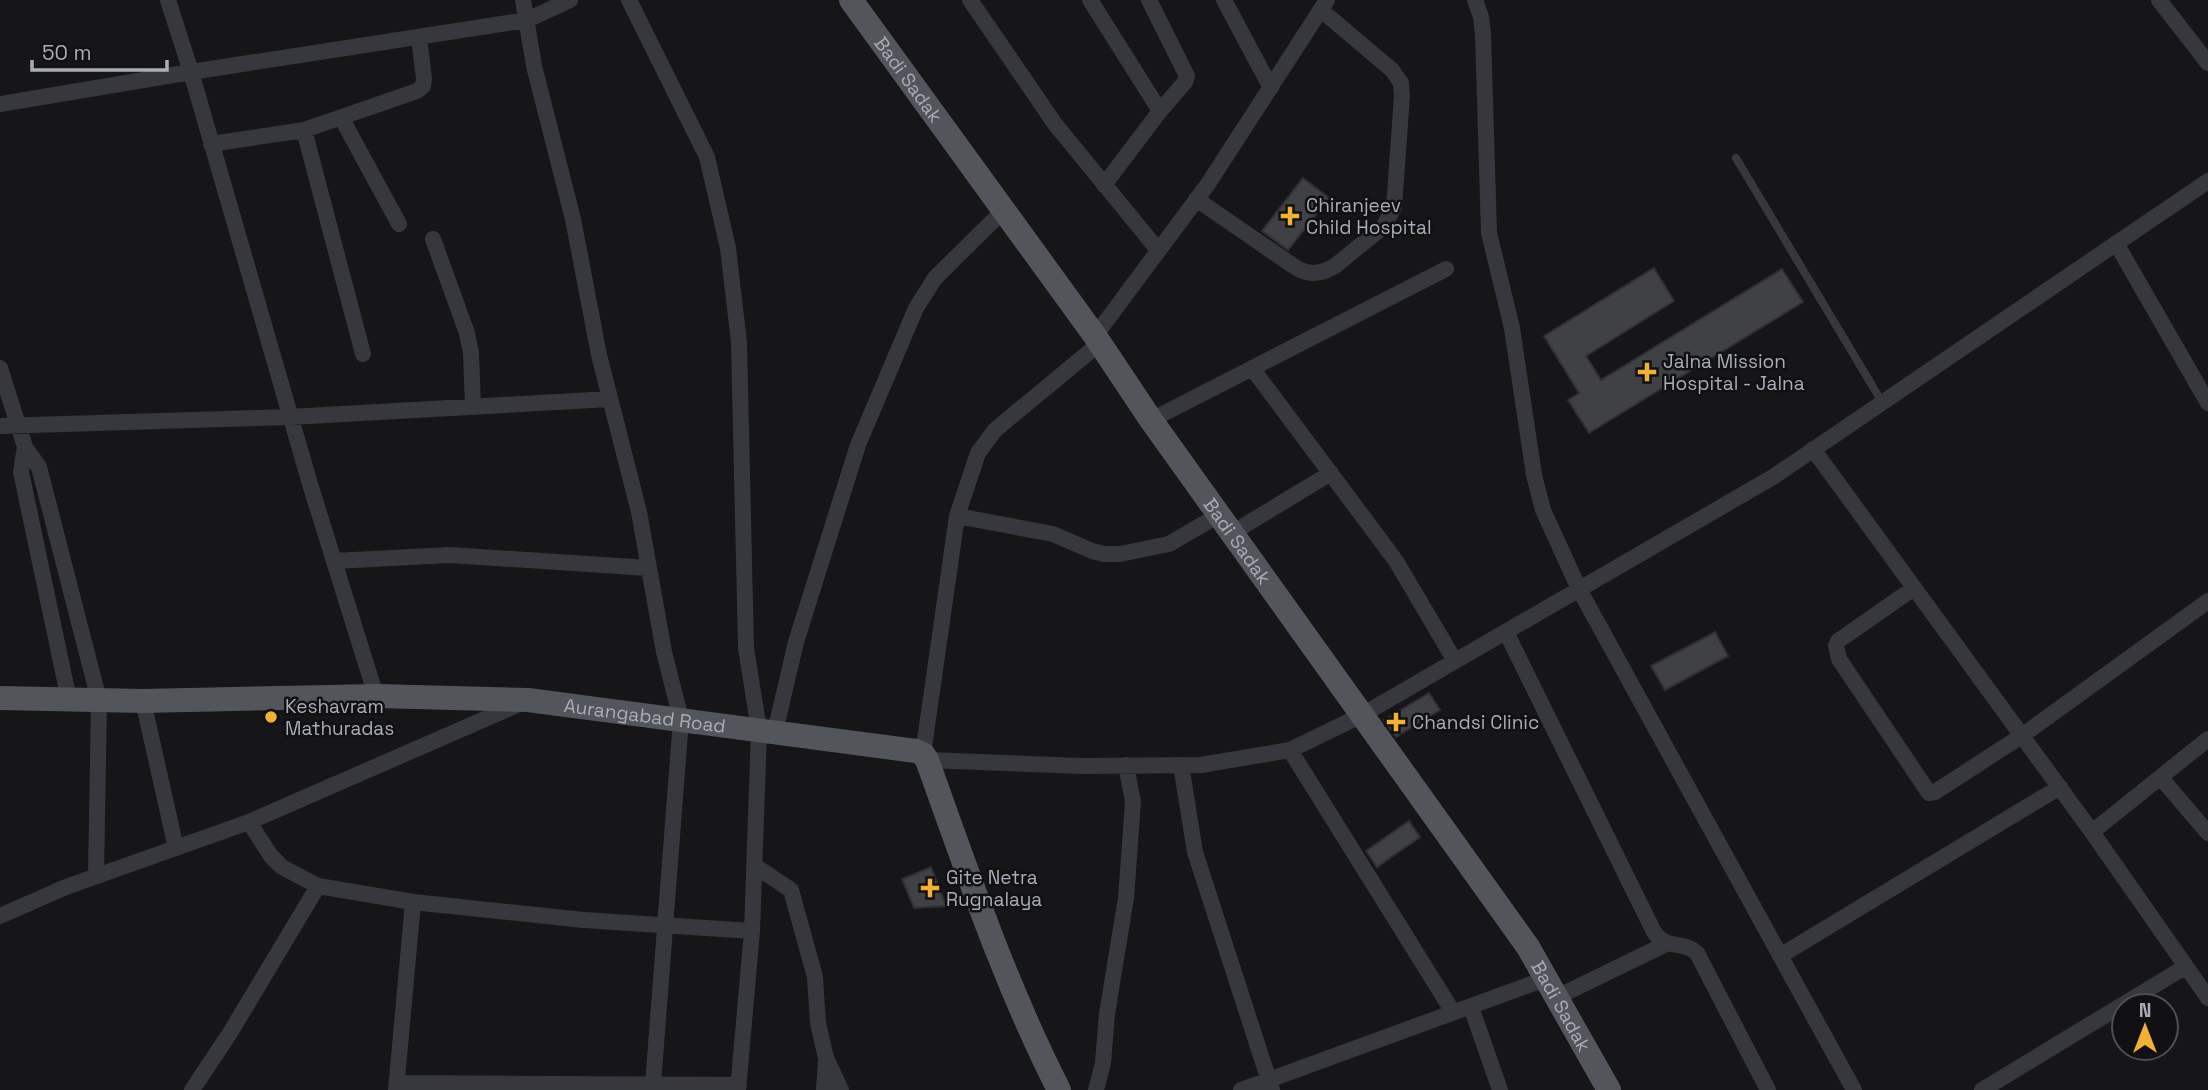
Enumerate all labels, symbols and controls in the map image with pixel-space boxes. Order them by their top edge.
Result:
scale bar [32,28,166,72]
street label: Badi Sadak [869,31,948,127]
text: 50 m [42,39,92,66]
place label: Chiranjeev Child Hospital [1306,193,1432,240]
marker: Chiranjeev Child Hospital [1280,206,1300,226]
place label: Jalna Mission Hospital - Jalna [1663,349,1805,396]
marker: Jalna Mission Hospital - Jalna [1637,362,1657,382]
street label: Badi Sadak [1198,493,1277,589]
street label: Aurangabad Road [562,692,727,738]
place label: Keshavram Mathuradas [285,694,394,741]
marker: Keshavram Mathuradas [263,709,279,725]
place label: Chandsi Clinic [1412,710,1539,735]
marker: Chandsi Clinic [1386,712,1406,732]
place label: Gite Netra Rugnalaya [946,865,1042,912]
marker: Gite Netra Rugnalaya [920,878,940,898]
street label: Badi Sadak [1526,956,1597,1056]
north arrow [2110,992,2180,1062]
text: N [2139,998,2151,1023]

